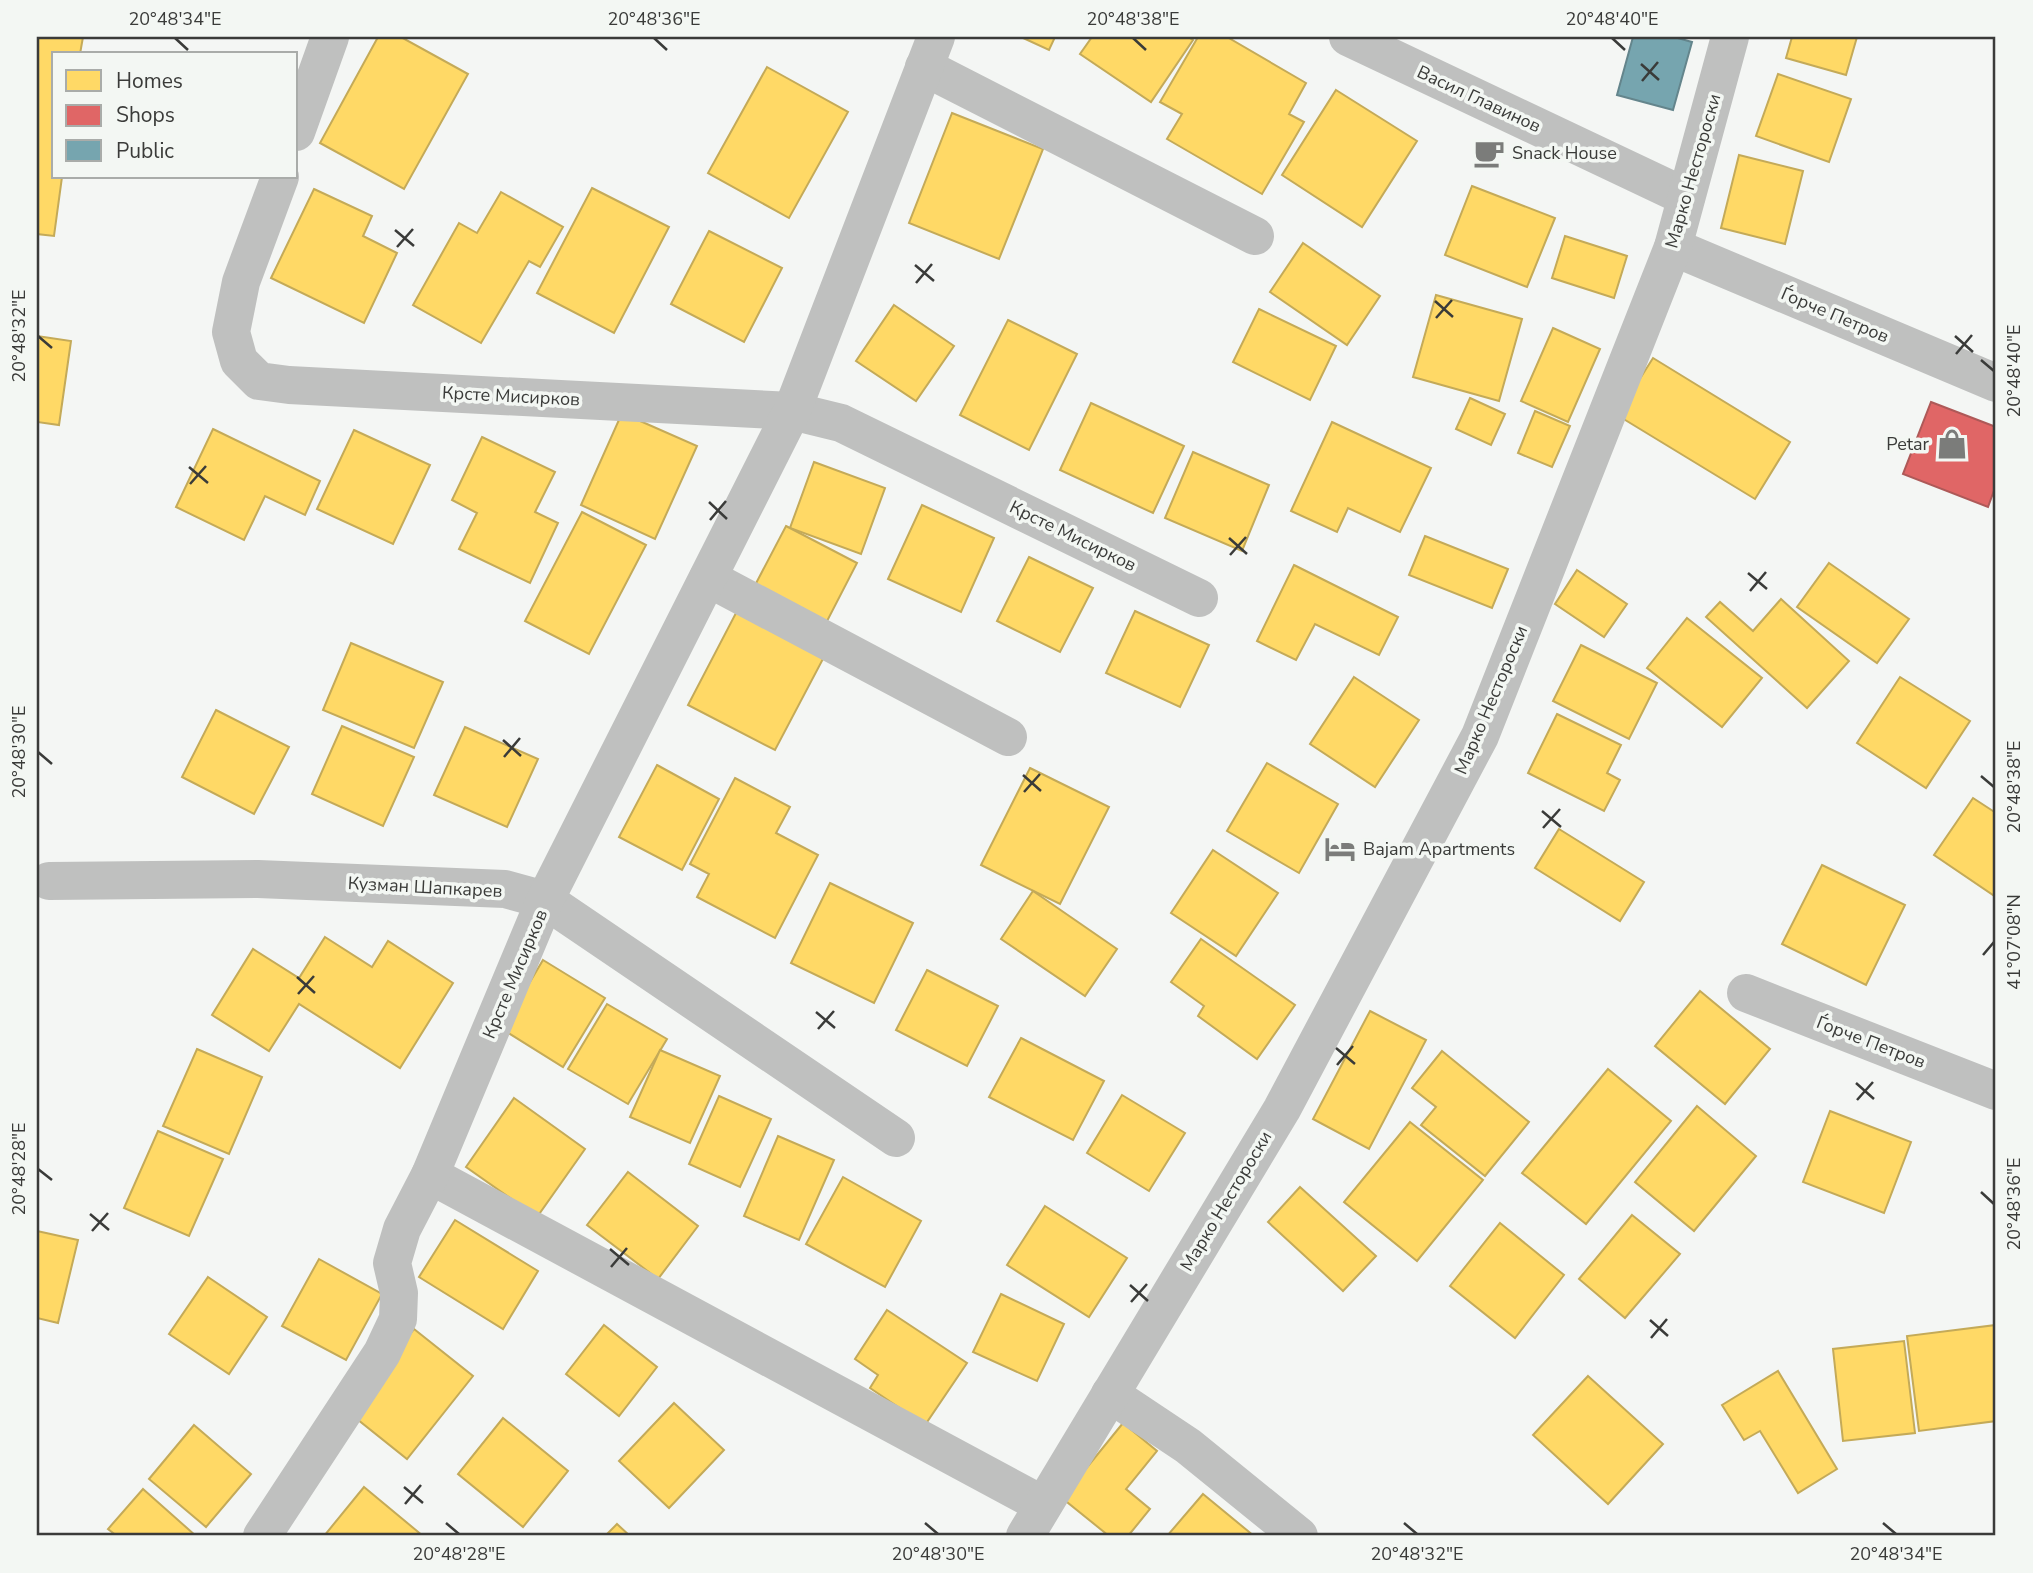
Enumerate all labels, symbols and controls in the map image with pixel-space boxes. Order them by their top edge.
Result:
text: 20°48'34"E [129,7,222,31]
text: 20°48'36"E [608,7,701,31]
text: 20°48'38"E [1087,7,1180,31]
text: 20°48'40"E [1566,7,1659,31]
legend [52,52,298,178]
street label: Васил Главинов [1413,60,1545,138]
text: Homes [116,67,183,95]
street label: Марко Нестороски [1659,91,1727,251]
text: Shops [116,101,175,129]
cafe icon: Snack House [1472,136,1506,170]
text: Public [116,137,174,165]
place label: Snack House [1512,141,1617,165]
street label: Ѓорче Петров [1777,282,1893,349]
text: 20°48'32"E [7,290,31,383]
text: 20°48'40"E [2002,325,2026,418]
street label: Крсте Мисирков [441,380,581,412]
shop icon: Petar [1935,427,1969,461]
place label: Petar [1886,432,1930,456]
street label: Крсте Мисирков [1006,495,1140,577]
street label: Марко Нестороски [1449,622,1533,778]
text: 20°48'30"E [7,706,31,799]
text: 20°48'38"E [2002,741,2026,834]
hotel icon: Bajam Apartments [1323,832,1357,866]
place label: Bajam Apartments [1363,837,1515,861]
street label: Кузман Шапкарев [347,871,503,903]
text: 41°07'08"N [2002,894,2026,990]
street label: Крсте Мисирков [477,906,553,1042]
street label: Ѓорче Петров [1813,1010,1929,1074]
text: 20°48'28"E [7,1123,31,1216]
street label: Марко Нестороски [1175,1126,1277,1276]
text: 20°48'36"E [2002,1158,2026,1251]
text: 20°48'28"E [413,1542,506,1566]
text: 20°48'30"E [892,1542,985,1566]
text: 20°48'32"E [1371,1542,1464,1566]
text: 20°48'34"E [1850,1542,1943,1566]

